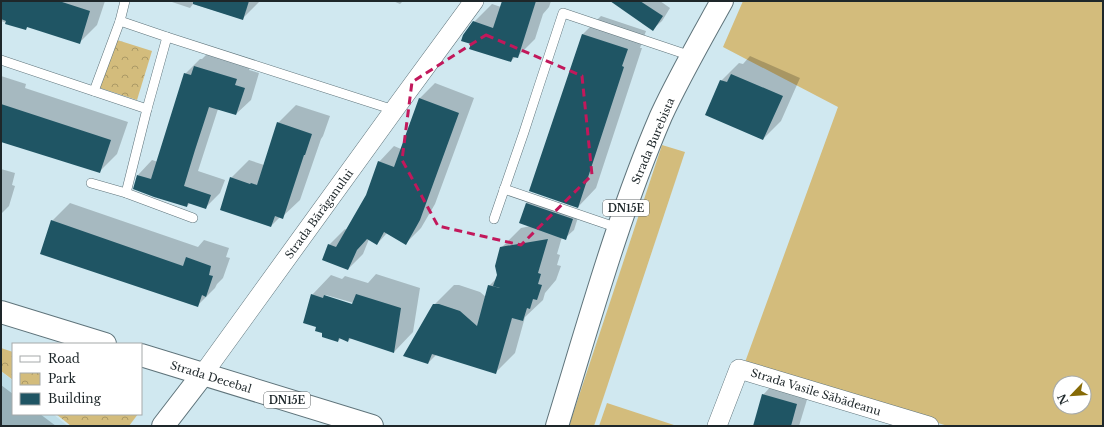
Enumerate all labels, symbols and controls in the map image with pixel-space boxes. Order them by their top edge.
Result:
street label: Strada Burebista [628,95,678,186]
street label: Strada Bărăganului [282,166,356,262]
road number: DN15E [603,200,649,216]
legend [12,343,142,415]
text: Road [48,351,80,366]
street label: Strada Decebal [169,358,254,396]
street label: Strada Vasile Săbădeanu [749,366,883,419]
text: Park [48,371,76,386]
north arrow [1052,375,1092,415]
text: Building [48,391,102,406]
text: N [1054,391,1071,407]
road number: DN15E [264,392,310,408]

